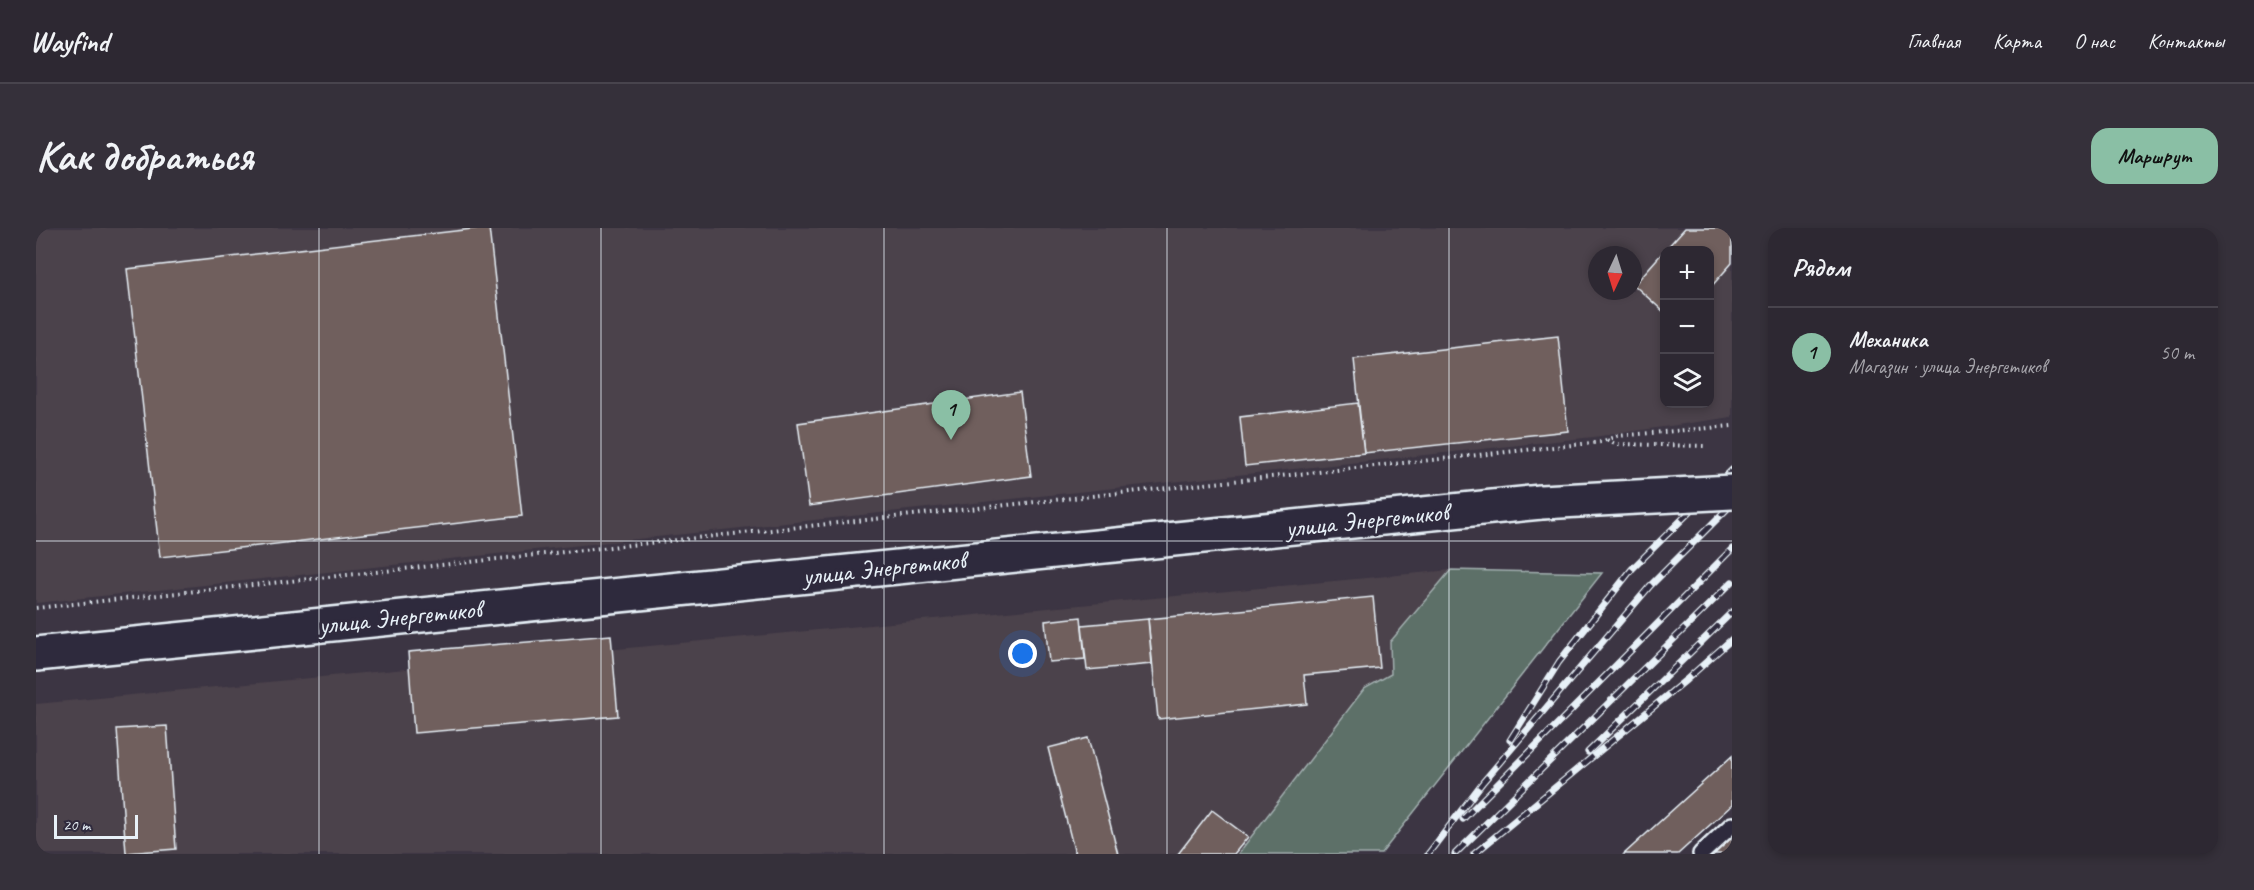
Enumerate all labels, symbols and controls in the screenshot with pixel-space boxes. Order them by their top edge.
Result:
text: Wayfind [30,24,109,59]
text: Главная [1907,28,1960,54]
text: Карта [1993,28,2041,54]
text: О нас [2074,28,2115,54]
text: Контакты [2148,28,2224,54]
button: Маршрут [2091,128,2218,184]
text: Как добраться [36,130,253,183]
north arrow [1588,246,1642,300]
map controls [1660,246,1714,408]
button: + [1660,246,1714,300]
text: Рядом [1792,251,1850,284]
button: − [1660,300,1714,354]
text: Механика [1849,326,1927,354]
text: 1 [1807,340,1816,365]
text: 50 m [2160,340,2194,365]
button: layers [1660,354,1714,408]
text: Магазин · улица Энергетиков [1849,354,2047,379]
pin: 1 [932,390,970,440]
street label: улица Энергетиков [1282,495,1455,545]
street label: улица Энергетиков [799,543,972,593]
street label: улица Энергетиков [315,592,488,642]
your location [1008,639,1037,668]
scale bar [54,812,138,840]
text: 20 m [63,815,90,835]

